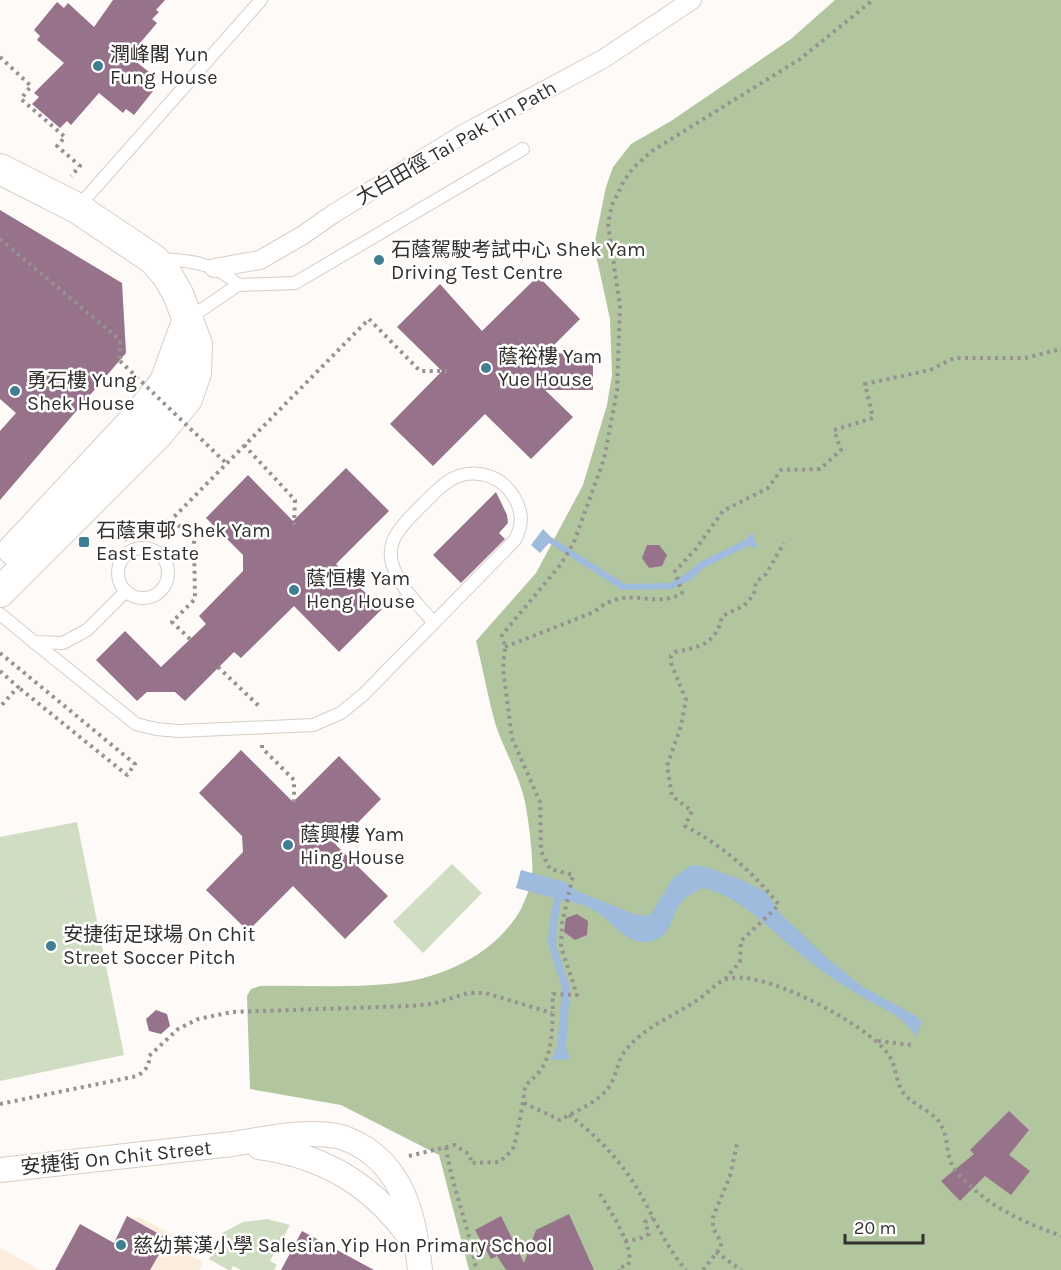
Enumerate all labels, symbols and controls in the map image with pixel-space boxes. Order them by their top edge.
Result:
place label: 潤峰閣 Yun Fung House [110,43,217,89]
marker: 潤峰閣 Yun Fung House [91,59,105,73]
street label: 大白田徑 Tai Pak Tin Path [352,76,560,209]
place label: 石蔭駕駛考試中心 Shek Yam Driving Test Centre [391,238,646,284]
marker: 石蔭駕駛考試中心 Shek Yam Driving Test Centre [372,253,386,267]
place label: 蔭裕樓 Yam Yue House [498,345,602,391]
marker: 蔭裕樓 Yam Yue House [479,361,493,375]
place label: 勇石樓 Yung Shek House [27,369,137,415]
marker: 勇石樓 Yung Shek House [8,384,22,398]
place label: 石蔭東邨 Shek Yam East Estate [96,519,271,565]
marker: 石蔭東邨 Shek Yam East Estate [77,535,91,549]
place label: 蔭恒樓 Yam Heng House [306,567,415,613]
marker: 蔭恒樓 Yam Heng House [287,583,301,597]
place label: 蔭興樓 Yam Hing House [300,823,405,869]
marker: 蔭興樓 Yam Hing House [281,838,295,852]
place label: 安捷街足球場 On Chit Street Soccer Pitch [63,923,256,969]
marker: 安捷街足球場 On Chit Street Soccer Pitch [44,939,58,953]
street label: 安捷街 On Chit Street [19,1136,213,1179]
scale bar [845,1207,923,1245]
text: 20 m [854,1217,896,1239]
place label: 慈幼葉漢小學 Salesian Yip Hon Primary School [133,1234,553,1257]
marker: 慈幼葉漢小學 Salesian Yip Hon Primary School [114,1238,128,1252]

